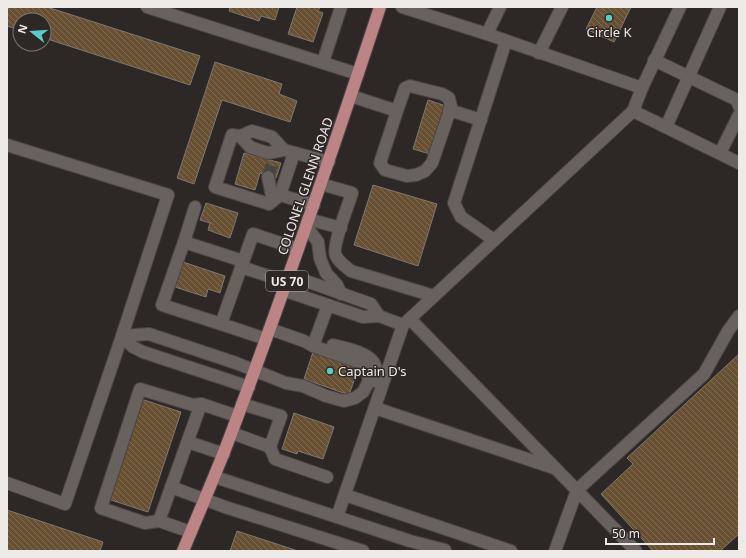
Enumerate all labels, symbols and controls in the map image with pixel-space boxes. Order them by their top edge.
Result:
north arrow [12,12,52,52]
marker: Circle K [604,13,614,23]
text: N [13,22,30,35]
place label: Circle K [586,23,632,41]
street label: COLONEL GLENN ROAD [273,115,337,257]
road number: US 70 [266,271,308,291]
place label: Captain D's [338,362,407,380]
marker: Captain D's [325,366,335,376]
scale bar [606,520,714,546]
text: 50 m [612,525,640,542]

